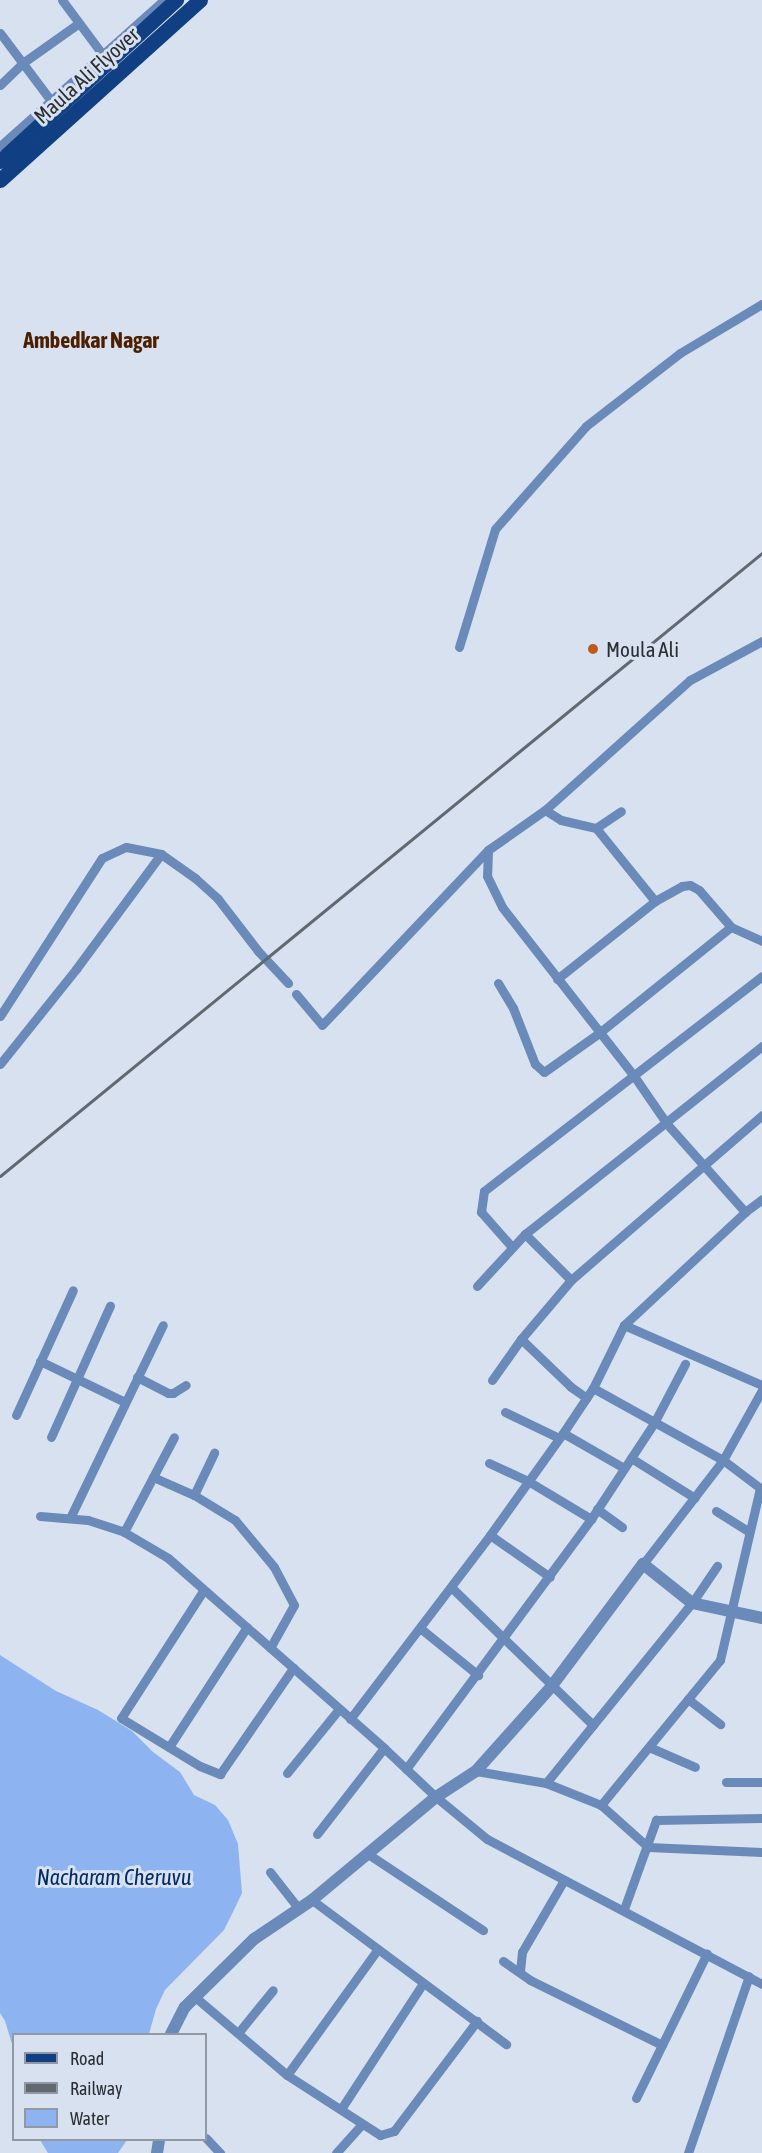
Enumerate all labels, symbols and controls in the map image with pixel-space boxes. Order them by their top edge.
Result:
street label: Maula Ali Flyover [29,22,143,128]
district label: Ambedkar Nagar [23,328,159,354]
place label: Moula Ali [606,636,679,662]
marker: Moula Ali [584,640,602,658]
water label: Nacharam Cheruvu [37,1865,191,1891]
legend [12,2033,207,2141]
text: Road [70,2048,104,2069]
text: Railway [70,2078,122,2099]
text: Water [70,2108,109,2129]

